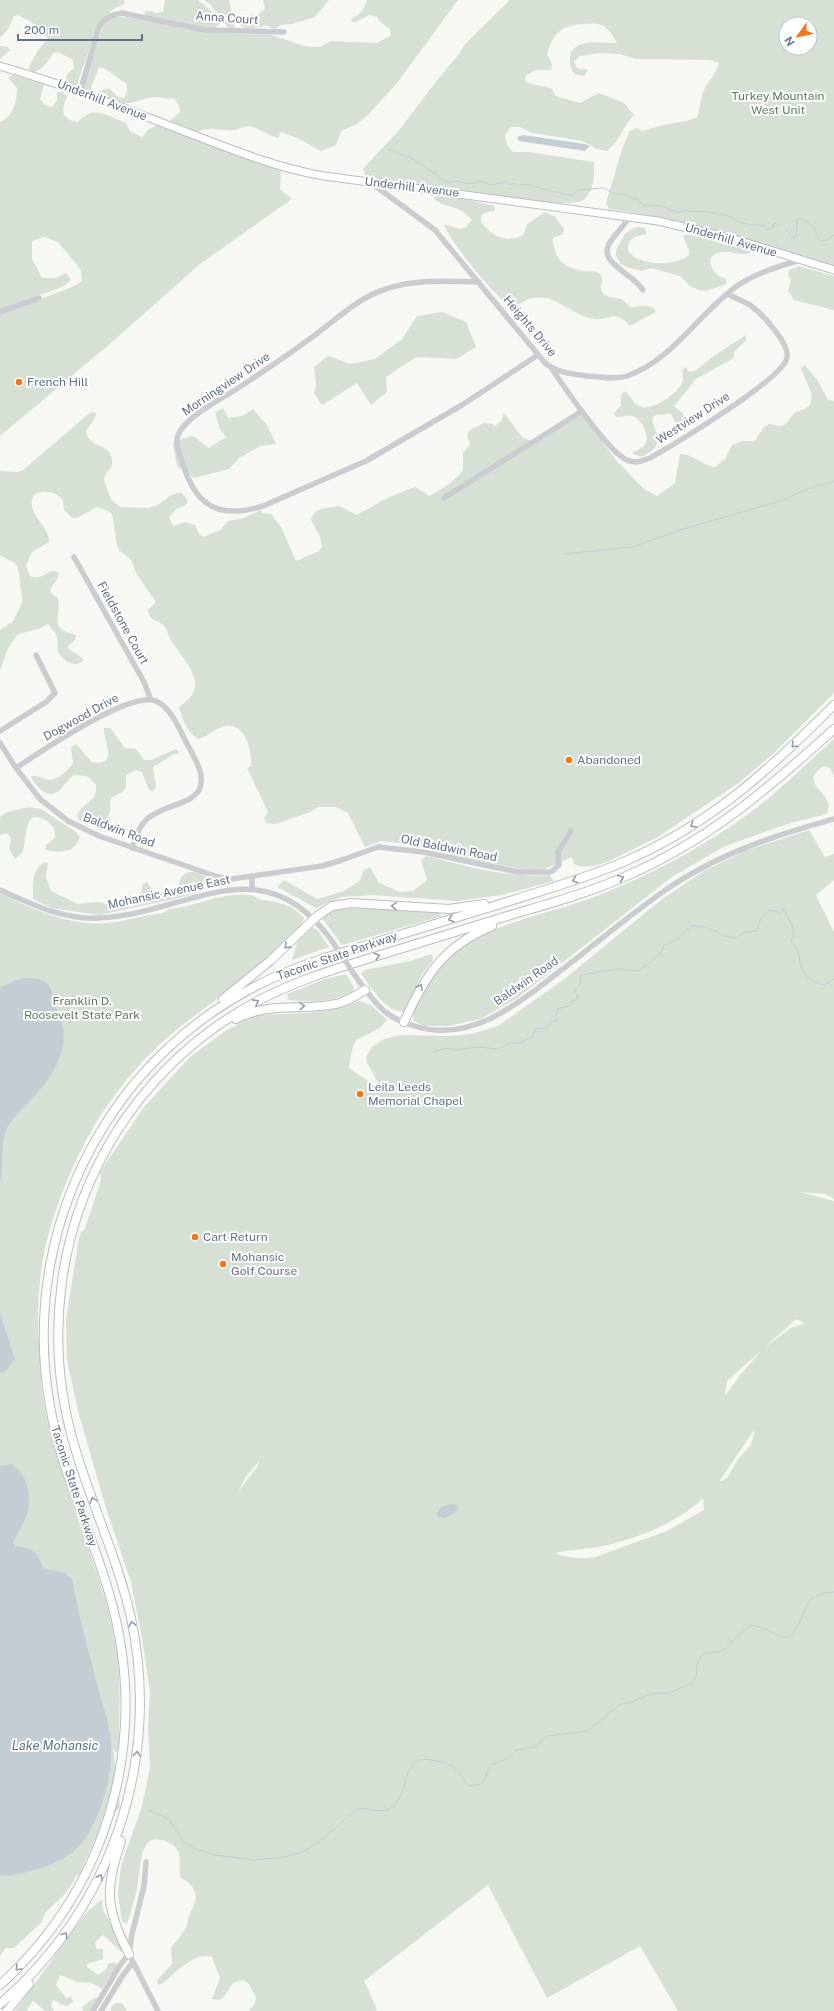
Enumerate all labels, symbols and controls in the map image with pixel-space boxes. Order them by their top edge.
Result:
street label: Anna Court [195,9,259,27]
scale bar [18,16,142,42]
north arrow [778,16,818,56]
text: 200 m [24,23,59,37]
text: N [782,35,797,48]
street label: Underhill Avenue [55,76,149,124]
park label: Turkey Mountain West Unit [732,89,825,117]
street label: Underhill Avenue [364,174,460,200]
street label: Underhill Avenue [683,220,779,260]
street label: Heights Drive [500,293,560,359]
street label: Morningview Drive [179,349,273,419]
place label: French Hill [27,375,88,389]
marker: French Hill [14,377,24,387]
street label: Westview Drive [654,389,733,447]
street label: Fieldstone Court [94,579,152,667]
street label: Dogwood Drive [41,690,121,744]
one-way arrow [791,740,799,748]
place label: Abandoned [577,753,641,767]
marker: Abandoned [564,755,574,765]
street label: Baldwin Road [81,810,157,850]
one-way arrow [690,821,697,828]
street label: Old Baldwin Road [400,832,498,864]
street label: Mohansic Avenue East [107,872,232,912]
one-way arrow [618,875,625,883]
one-way arrow [572,876,579,884]
one-way arrow [391,901,397,910]
one-way arrow [448,914,455,923]
street label: Taconic State Parkway [275,929,400,983]
one-way arrow [284,941,292,949]
one-way arrow [374,952,381,961]
street label: Baldwin Road [491,954,561,1008]
one-way arrow [416,984,423,991]
park label: Franklin D. Roosevelt State Park [24,994,140,1022]
one-way arrow [252,999,259,1006]
one-way arrow [299,1002,305,1010]
place label: Leila Leeds Memorial Chapel [368,1080,463,1108]
marker: Leila Leeds Memorial Chapel [355,1089,365,1099]
place label: Cart Return [203,1230,268,1244]
marker: Cart Return [190,1232,200,1242]
place label: Mohansic Golf Course [231,1250,297,1278]
marker: Mohansic Golf Course [218,1259,228,1269]
street label: Taconic State Parkway [48,1424,100,1549]
one-way arrow [89,1497,98,1504]
one-way arrow [128,1621,137,1627]
water label: Lake Mohansic [12,1738,98,1753]
one-way arrow [133,1750,142,1757]
one-way arrow [95,1874,103,1882]
one-way arrow [60,1932,67,1939]
one-way arrow [15,1963,23,1971]

